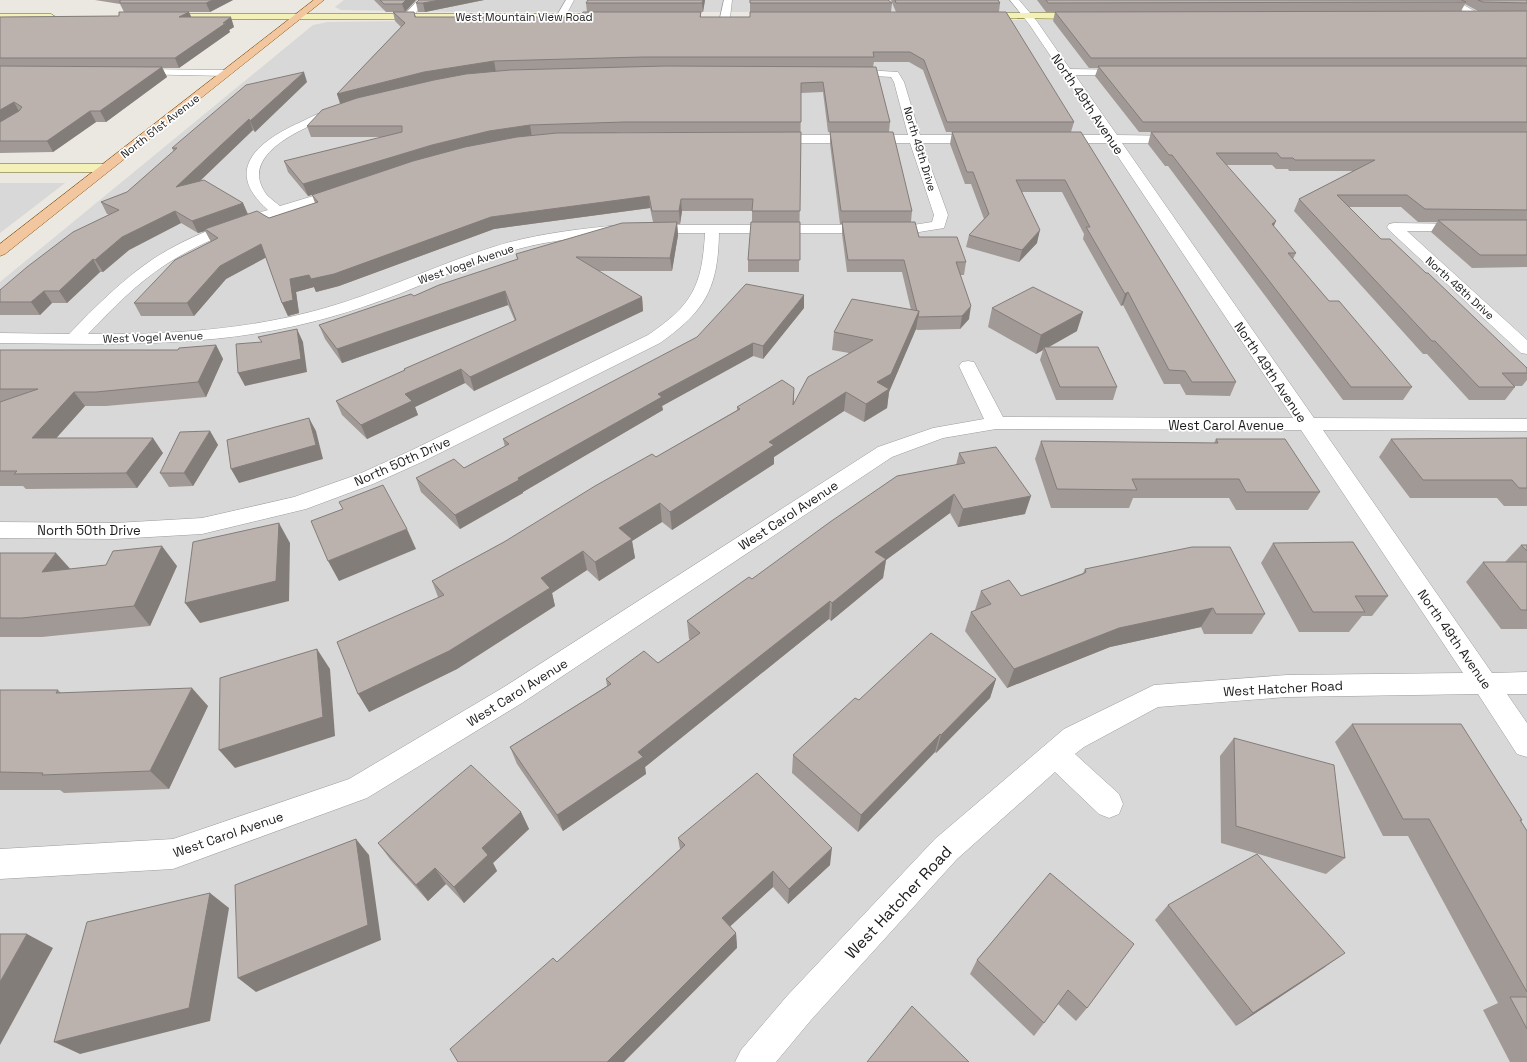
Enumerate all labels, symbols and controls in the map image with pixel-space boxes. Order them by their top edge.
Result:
street label: West Mountain View Road [455,10,593,24]
street label: North 49th Avenue [1048,51,1128,158]
street label: North 51st Avenue [118,91,202,161]
street label: North 49th Drive [901,105,939,193]
street label: West Vogel Avenue [416,241,516,287]
street label: North 48th Drive [1423,253,1497,323]
street label: North 49th Avenue [1231,319,1311,426]
street label: West Vogel Avenue [103,328,203,346]
street label: West Carol Avenue [1168,417,1284,434]
street label: North 50th Drive [352,433,453,490]
street label: West Carol Avenue [735,477,841,554]
street label: North 50th Drive [37,522,141,539]
street label: North 49th Avenue [1414,586,1495,692]
street label: West Carol Avenue [464,655,571,730]
street label: West Hatcher Road [1223,677,1343,700]
street label: West Carol Avenue [171,808,286,861]
street label: West Hatcher Road [840,841,956,963]

